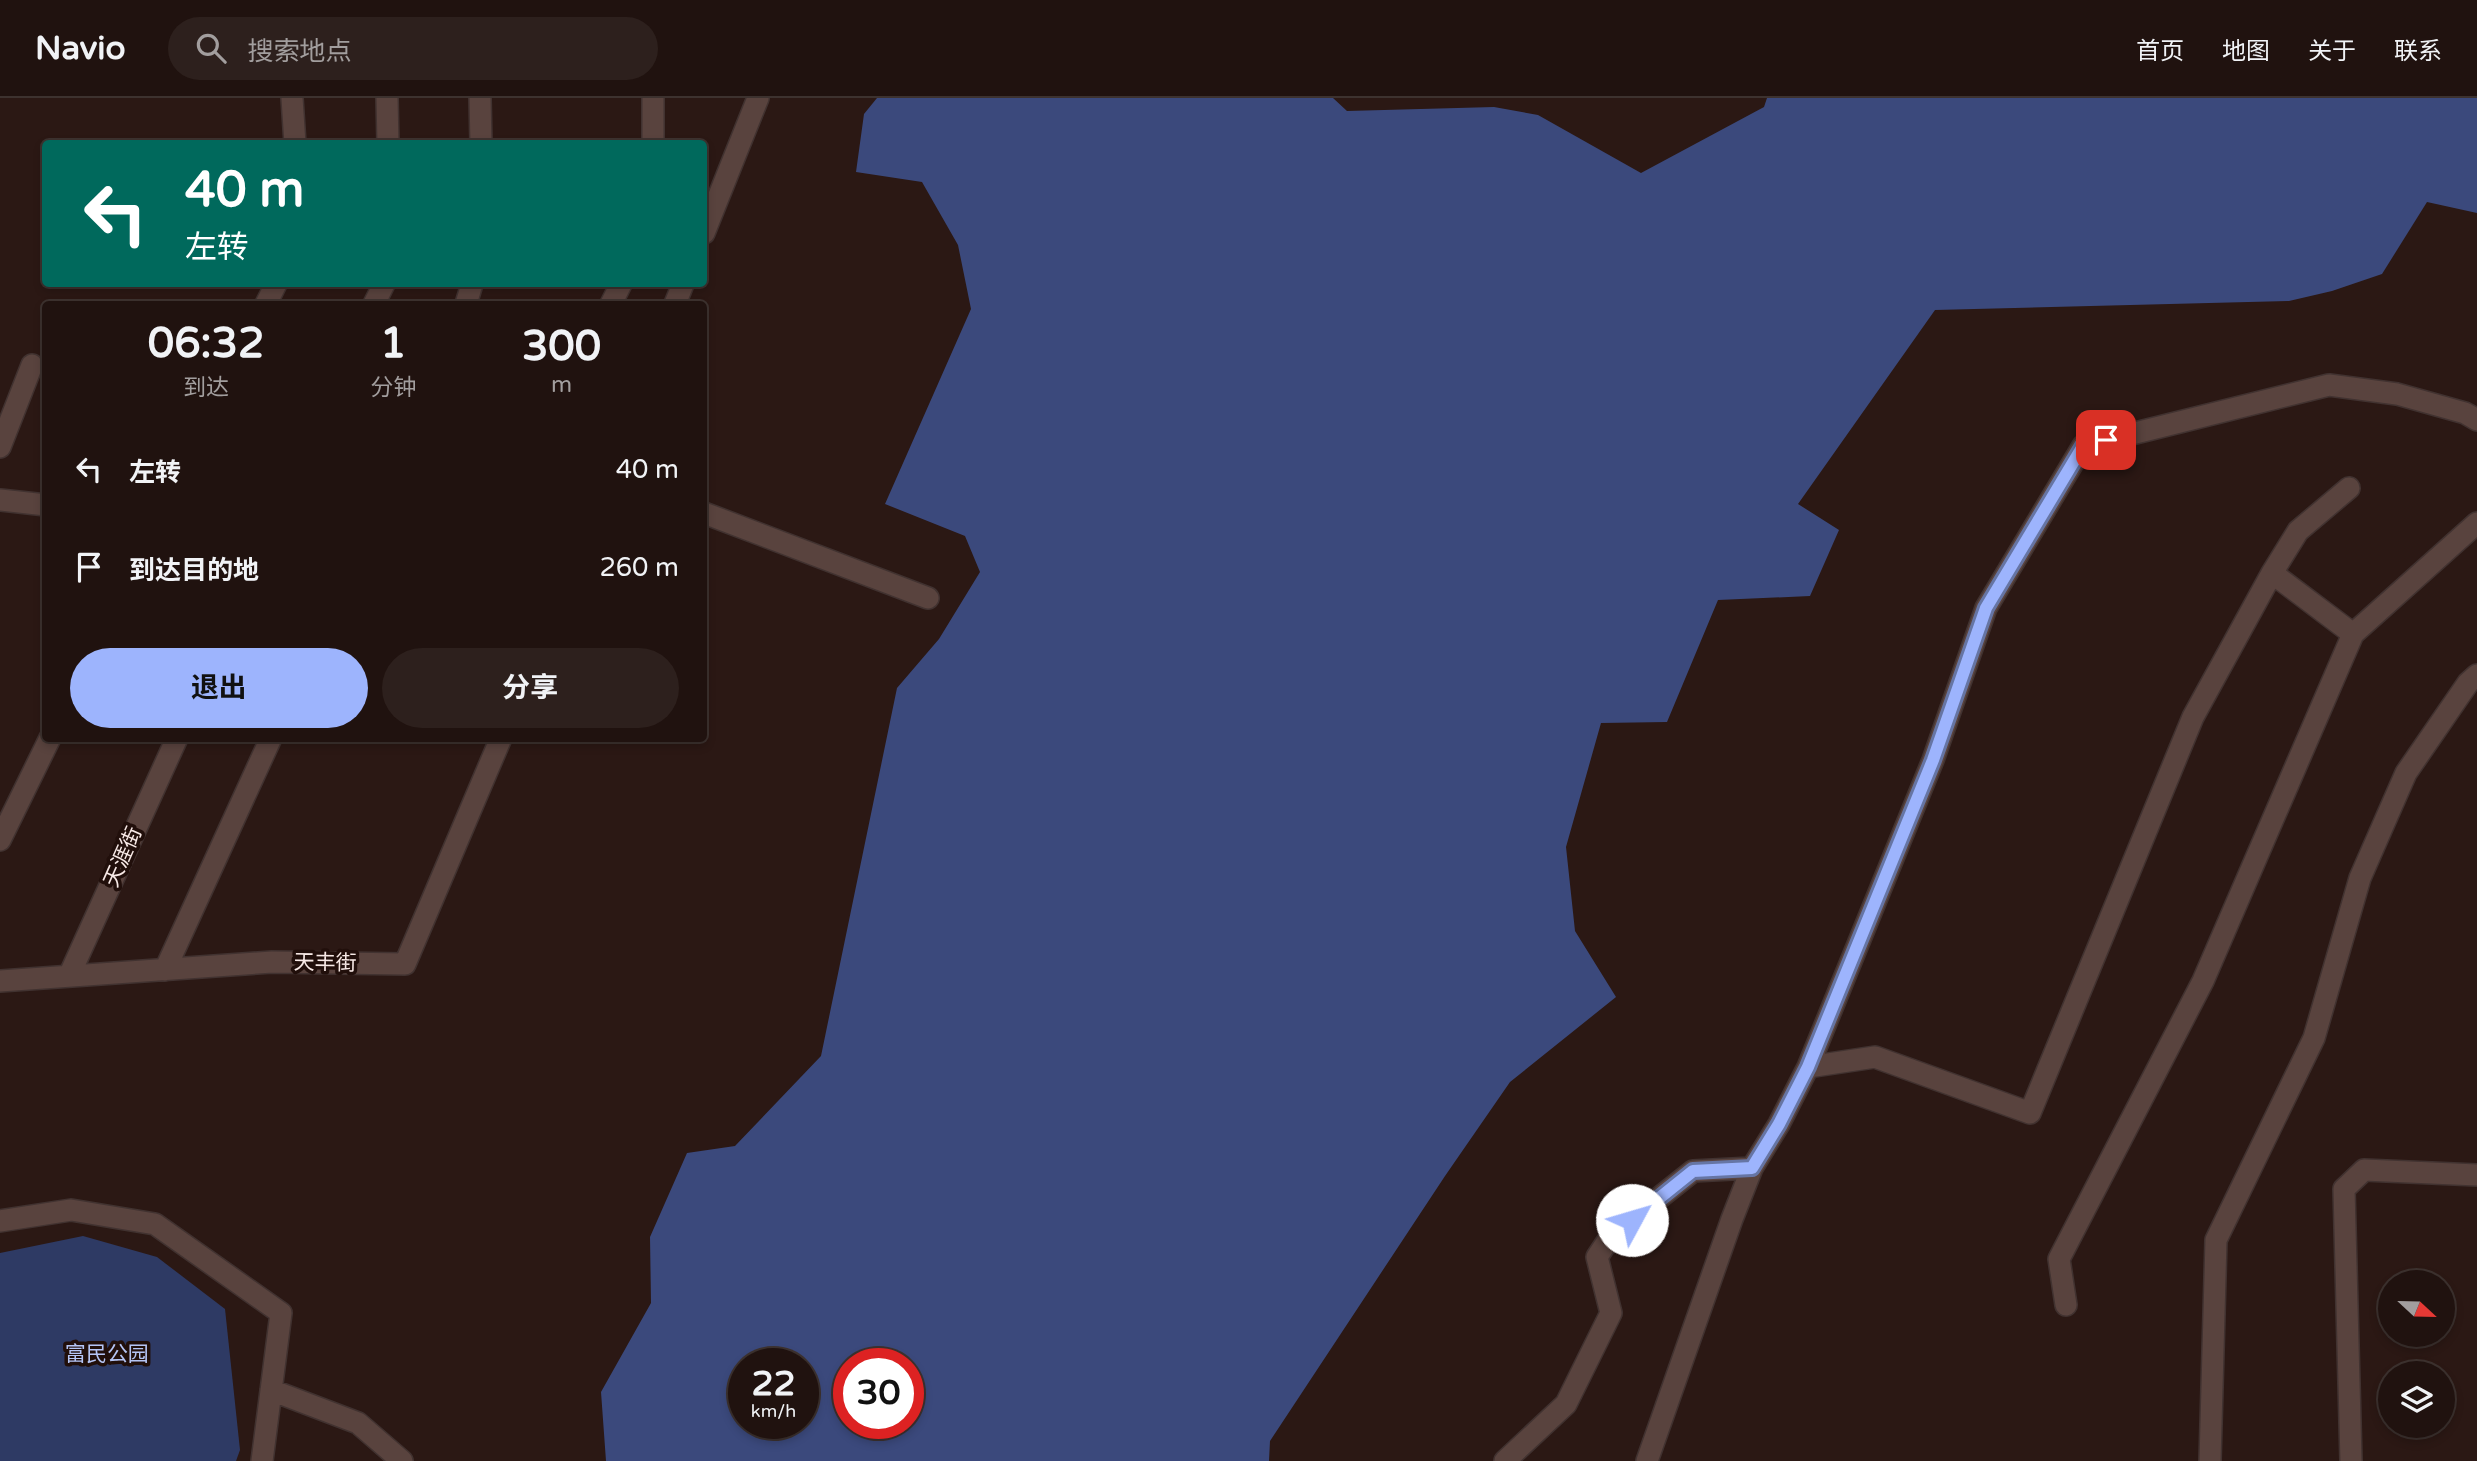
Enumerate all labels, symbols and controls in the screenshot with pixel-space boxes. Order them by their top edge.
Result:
search box [168,17,658,80]
text: Navio [35,29,126,68]
icon: search [192,29,230,67]
text: 搜索地点 [248,36,352,67]
text: 首页 [2136,37,2184,66]
text: 地图 [2222,37,2270,66]
text: 关于 [2308,37,2356,66]
text: 联系 [2394,37,2442,66]
text: 40 m [185,161,304,220]
icon: left [70,168,161,259]
text: 左转 [185,229,249,267]
text: 06:32 [148,318,264,369]
text: 1 [380,318,406,369]
text: 300 [522,321,601,372]
text: m [551,371,572,399]
text: 到达 [183,374,229,402]
text: 分钟 [370,374,416,402]
pin [2076,410,2136,470]
icon: arrive [2087,421,2125,459]
icon: left [70,450,108,488]
text: 40 m [616,454,679,485]
text: 左转 [129,457,181,488]
icon: arrive [70,548,108,586]
text: 260 m [599,552,679,583]
text: 到达目的地 [129,555,259,586]
button: 退出 [70,648,368,728]
button: 分享 [382,648,679,728]
street label: 天涯街 [99,823,147,891]
street label: 天丰街 [293,950,357,976]
position arrow [1595,1183,1669,1257]
north arrow [2378,1270,2455,1348]
map controls [2378,1270,2455,1438]
park label: 富民公园 [65,1342,149,1367]
speed limit sign: 30 [833,1348,924,1439]
button: layers [2378,1361,2455,1438]
text: 22 [752,1363,795,1405]
text: km/h [751,1400,796,1422]

